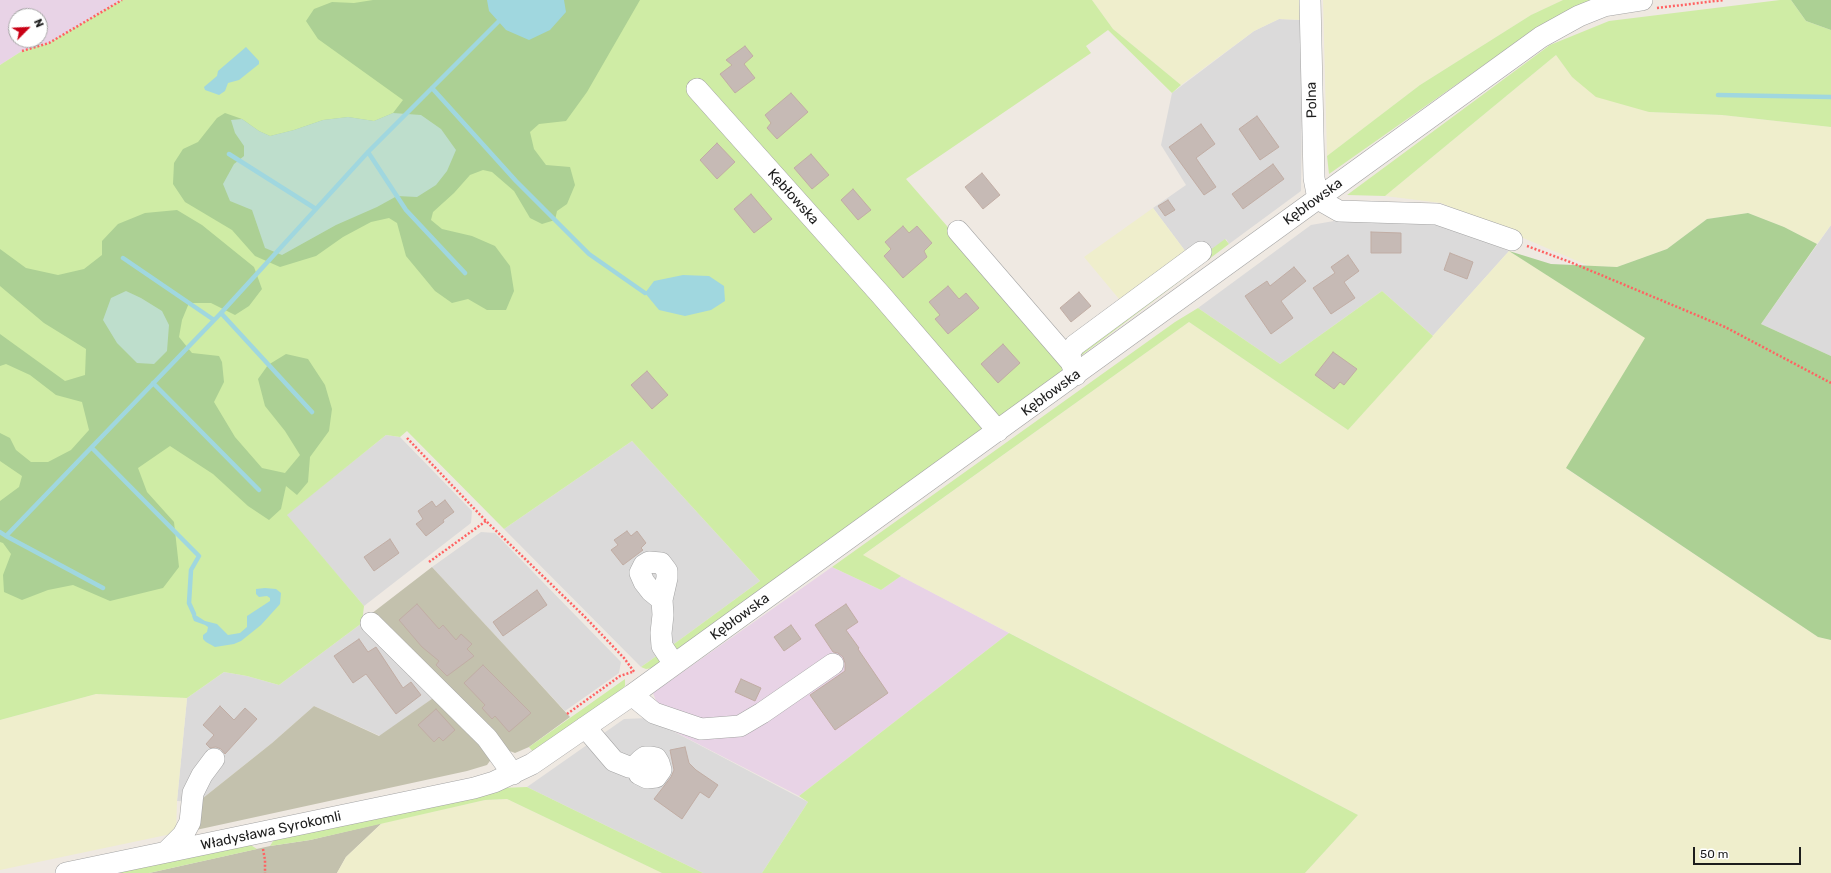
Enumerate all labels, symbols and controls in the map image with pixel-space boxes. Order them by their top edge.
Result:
north arrow [8,8,48,48]
text: N [31,17,46,30]
street label: Polna [1303,82,1321,118]
street label: Kębłowska [764,166,822,228]
street label: Kębłowska [1280,175,1346,229]
street label: Kębłowska [1018,366,1084,420]
street label: Kębłowska [707,590,773,644]
street label: Władysława Syrokomli [199,808,343,854]
scale bar [1695,839,1803,865]
text: 50 m [1700,847,1728,861]

